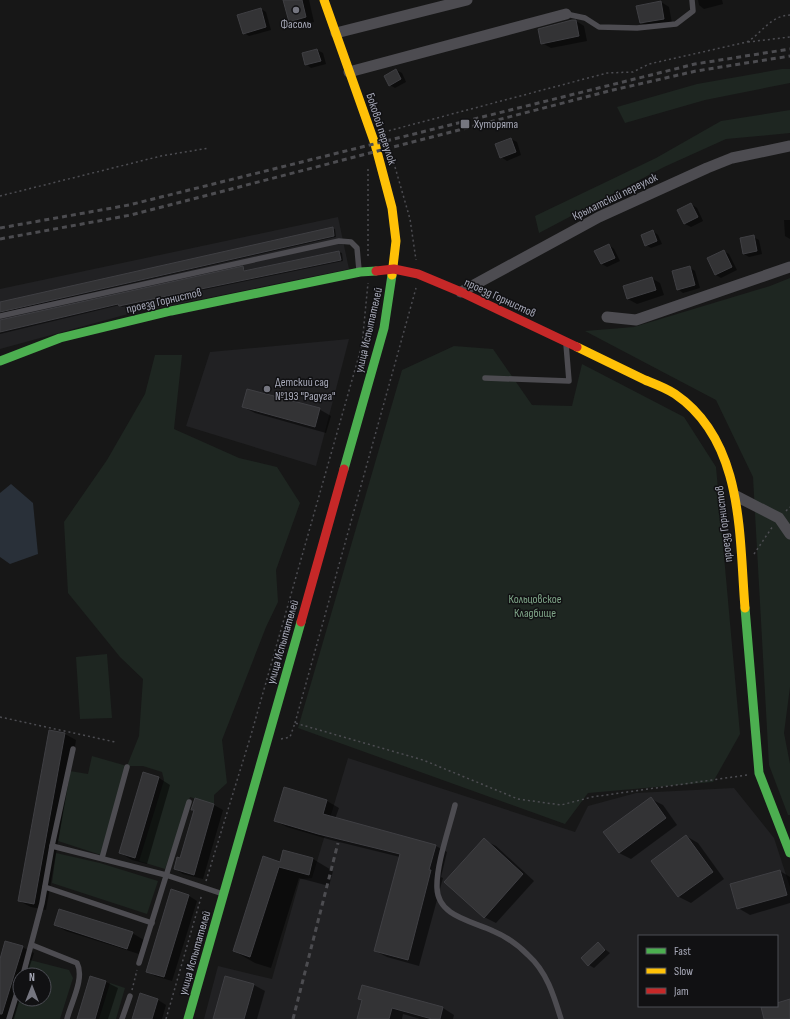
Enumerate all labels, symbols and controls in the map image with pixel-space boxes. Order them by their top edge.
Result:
marker: Фасоль [291,5,301,15]
place label: Фасоль [281,17,312,32]
street label: Боковой переулок [362,91,400,167]
place label: Хуторята [473,117,519,132]
marker: Хуторята [459,118,471,130]
street label: Крылатский переулок [570,170,661,224]
street label: проезд Горнистов [462,275,538,321]
street label: проезд Горнистов [125,285,203,317]
street label: улица Испытателей [352,286,386,374]
place label: Детский сад №193 "Радуга" [275,375,336,404]
marker: Детский сад №193 "Радуга" [262,384,272,394]
street label: проезд Горнистов [712,485,736,563]
park label: Кольцовское Кладбище [508,592,562,621]
street label: улица Испытателей [264,598,302,686]
street label: улица Испытателей [176,909,214,997]
legend [638,935,778,1007]
text: Fast [674,944,691,959]
text: Slow [674,964,693,979]
north arrow [12,967,52,1007]
text: N [29,971,35,984]
text: Jam [673,984,689,999]

